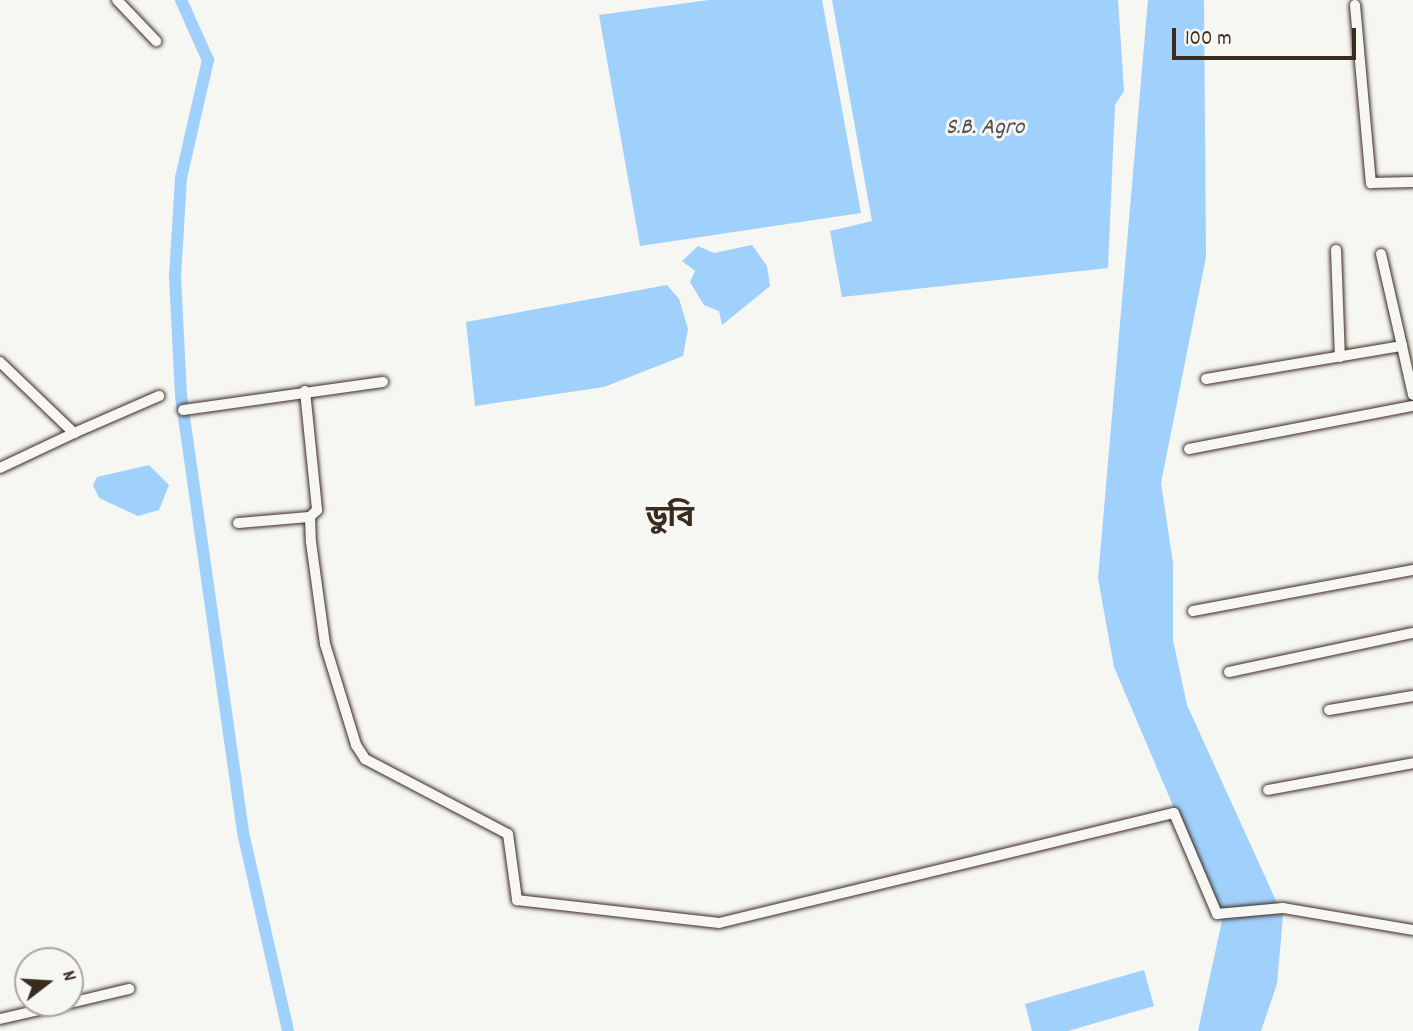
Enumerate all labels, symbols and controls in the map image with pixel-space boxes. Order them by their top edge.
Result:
scale bar [1175,14,1359,58]
text: 100 m [1185,25,1232,55]
water label: S.B. Agro [946,115,1024,143]
district label: ডুবি [646,503,694,539]
north arrow [14,947,84,1017]
text: N [53,968,82,985]

